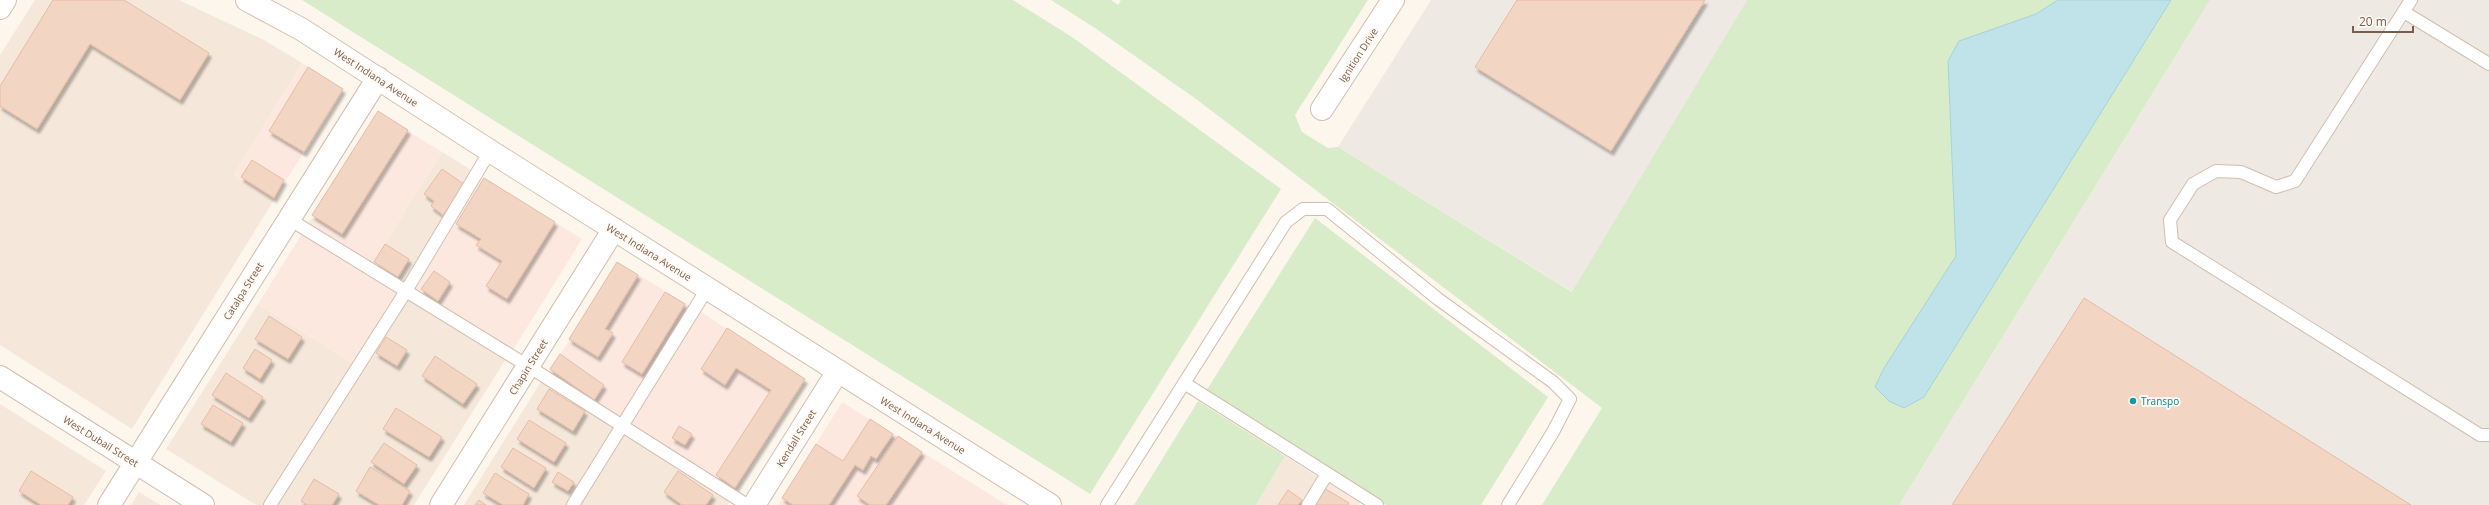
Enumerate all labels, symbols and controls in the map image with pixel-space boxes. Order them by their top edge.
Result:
scale bar [2353,8,2413,34]
text: 20 m [2359,13,2387,30]
street label: Ignition Drive [1335,25,1381,85]
street label: West Indiana Avenue [331,44,421,110]
street label: West Indiana Avenue [604,220,695,284]
street label: Catalpa Street [220,259,267,323]
street label: Chapin Street [505,336,551,398]
street label: West Indiana Avenue [878,393,969,457]
place label: Transpo [2141,394,2179,408]
marker: Transpo [2128,396,2138,406]
street label: Kendall Street [773,406,819,469]
street label: West Dubail Street [61,412,142,470]

